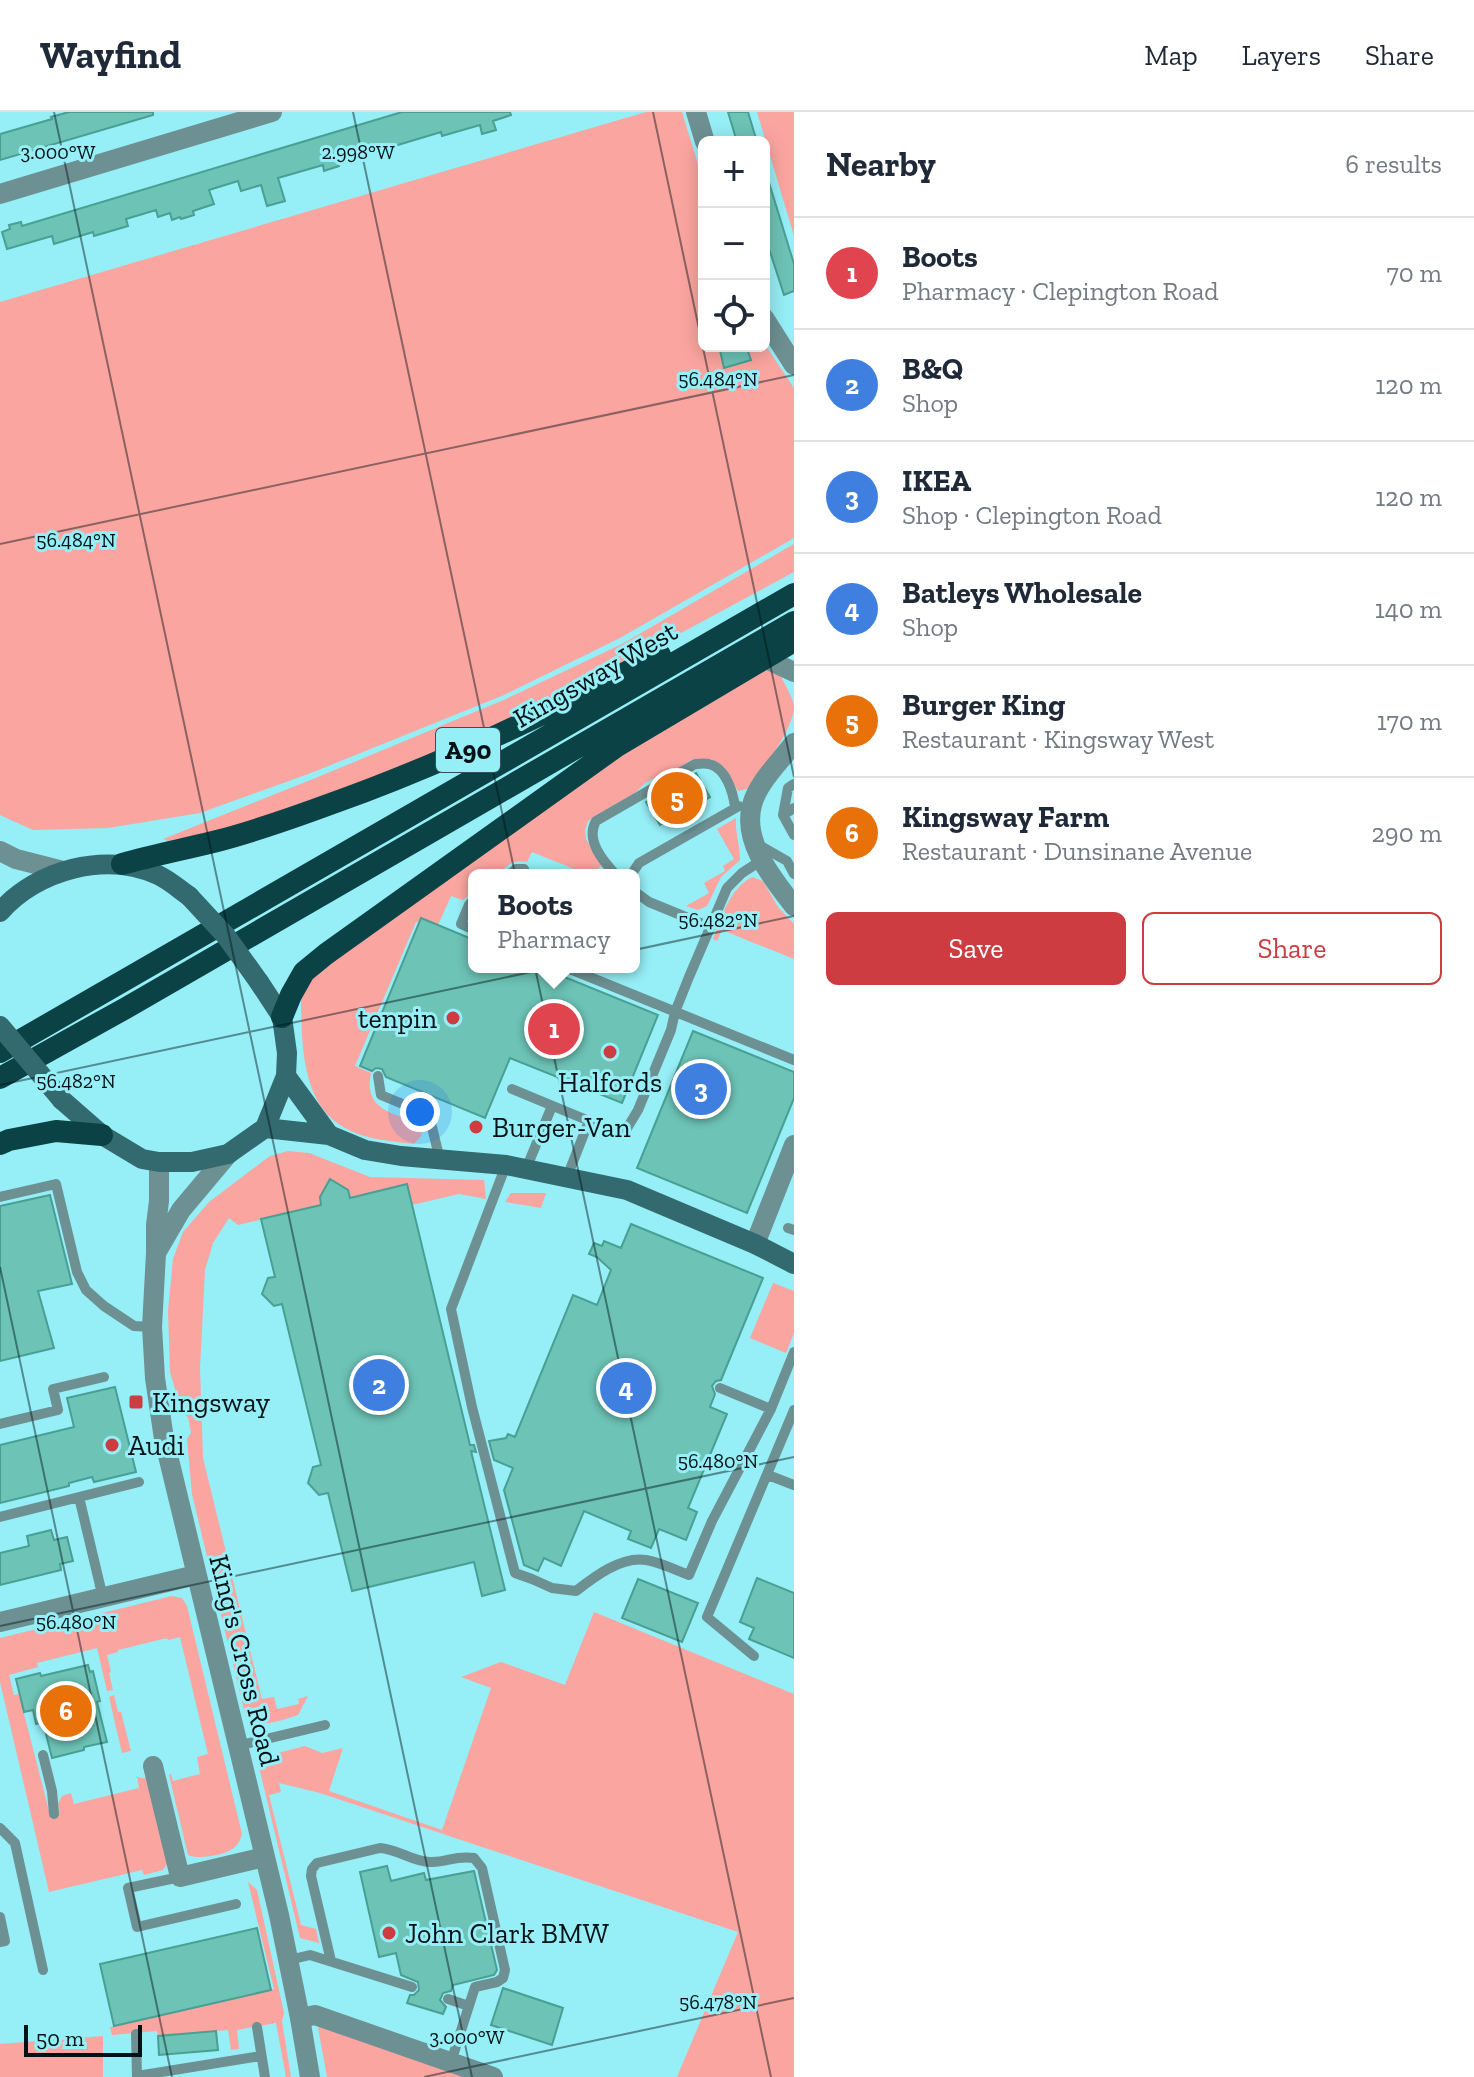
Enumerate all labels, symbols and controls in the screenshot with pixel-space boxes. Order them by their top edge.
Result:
text: Wayfind [40,32,181,78]
text: Map [1144,39,1198,72]
text: Layers [1242,39,1321,72]
text: Share [1365,39,1434,72]
map controls [698,136,770,352]
button: + [698,136,770,208]
text: 3.000°W [21,140,96,164]
text: 2.998°W [321,140,395,164]
text: Nearby [826,144,936,185]
text: 6 results [1345,148,1442,180]
button: − [698,208,770,280]
text: Boots [902,239,978,275]
text: 1 [847,257,857,289]
text: 70 m [1386,257,1442,289]
text: Pharmacy · Clepington Road [902,275,1218,307]
button: locate [698,280,770,352]
text: B&Q [902,351,963,387]
text: 56.484°N [678,367,758,391]
text: 2 [845,369,859,401]
text: 120 m [1375,369,1442,401]
text: Shop [902,387,958,419]
text: IKEA [902,463,971,499]
text: 3 [845,481,859,513]
text: 120 m [1375,481,1442,513]
text: Shop · Clepington Road [902,499,1162,531]
text: 56.484°N [36,528,116,552]
text: Batleys Wholesale [902,575,1142,611]
text: 4 [845,593,859,625]
text: 140 m [1375,593,1442,625]
text: Shop [902,611,958,643]
street label: Kingsway West [507,614,684,735]
text: Burger King [902,687,1065,723]
text: 5 [845,705,859,737]
text: 170 m [1377,705,1442,737]
text: Restaurant · Kingsway West [902,723,1214,755]
road number: A90 [436,728,500,772]
pin: 5 [651,768,703,828]
text: Kingsway Farm [902,799,1109,835]
text: 6 [845,817,859,849]
text: 290 m [1371,817,1442,849]
text: Restaurant · Dunsinane Avenue [902,835,1252,867]
popup [468,869,640,973]
text: Boots [497,887,573,923]
text: 56.482°N [678,908,758,932]
button: Save [826,912,1126,985]
button: Share [1142,912,1442,985]
text: Pharmacy [497,923,611,955]
pin: 1 [528,999,580,1059]
place label: tenpin [358,1002,437,1035]
marker: tenpin [444,1009,462,1027]
marker: Halfords [601,1043,619,1061]
pin: 3 [675,1059,727,1119]
place label: Halfords [558,1066,662,1099]
text: 56.482°N [36,1069,116,1093]
your location [400,1092,440,1132]
place label: Burger-Van [492,1111,631,1144]
marker: Burger-Van [467,1118,485,1136]
pin: 2 [353,1355,405,1415]
pin: 4 [600,1358,652,1418]
place label: Kingsway [152,1386,271,1419]
marker: Kingsway [127,1393,145,1411]
place label: Audi [128,1429,185,1462]
marker: Audi [103,1436,121,1454]
text: 56.480°N [678,1449,759,1473]
street label: King's Cross Road [202,1551,287,1769]
text: 56.480°N [36,1610,117,1634]
pin: 6 [40,1681,92,1741]
place label: John Clark BMW [405,1917,610,1950]
marker: John Clark BMW [380,1924,398,1942]
text: 56.478°N [679,1990,757,2014]
scale bar [24,2021,142,2057]
text: 50 m [36,2025,84,2052]
text: 3.000°W [430,2025,505,2049]

